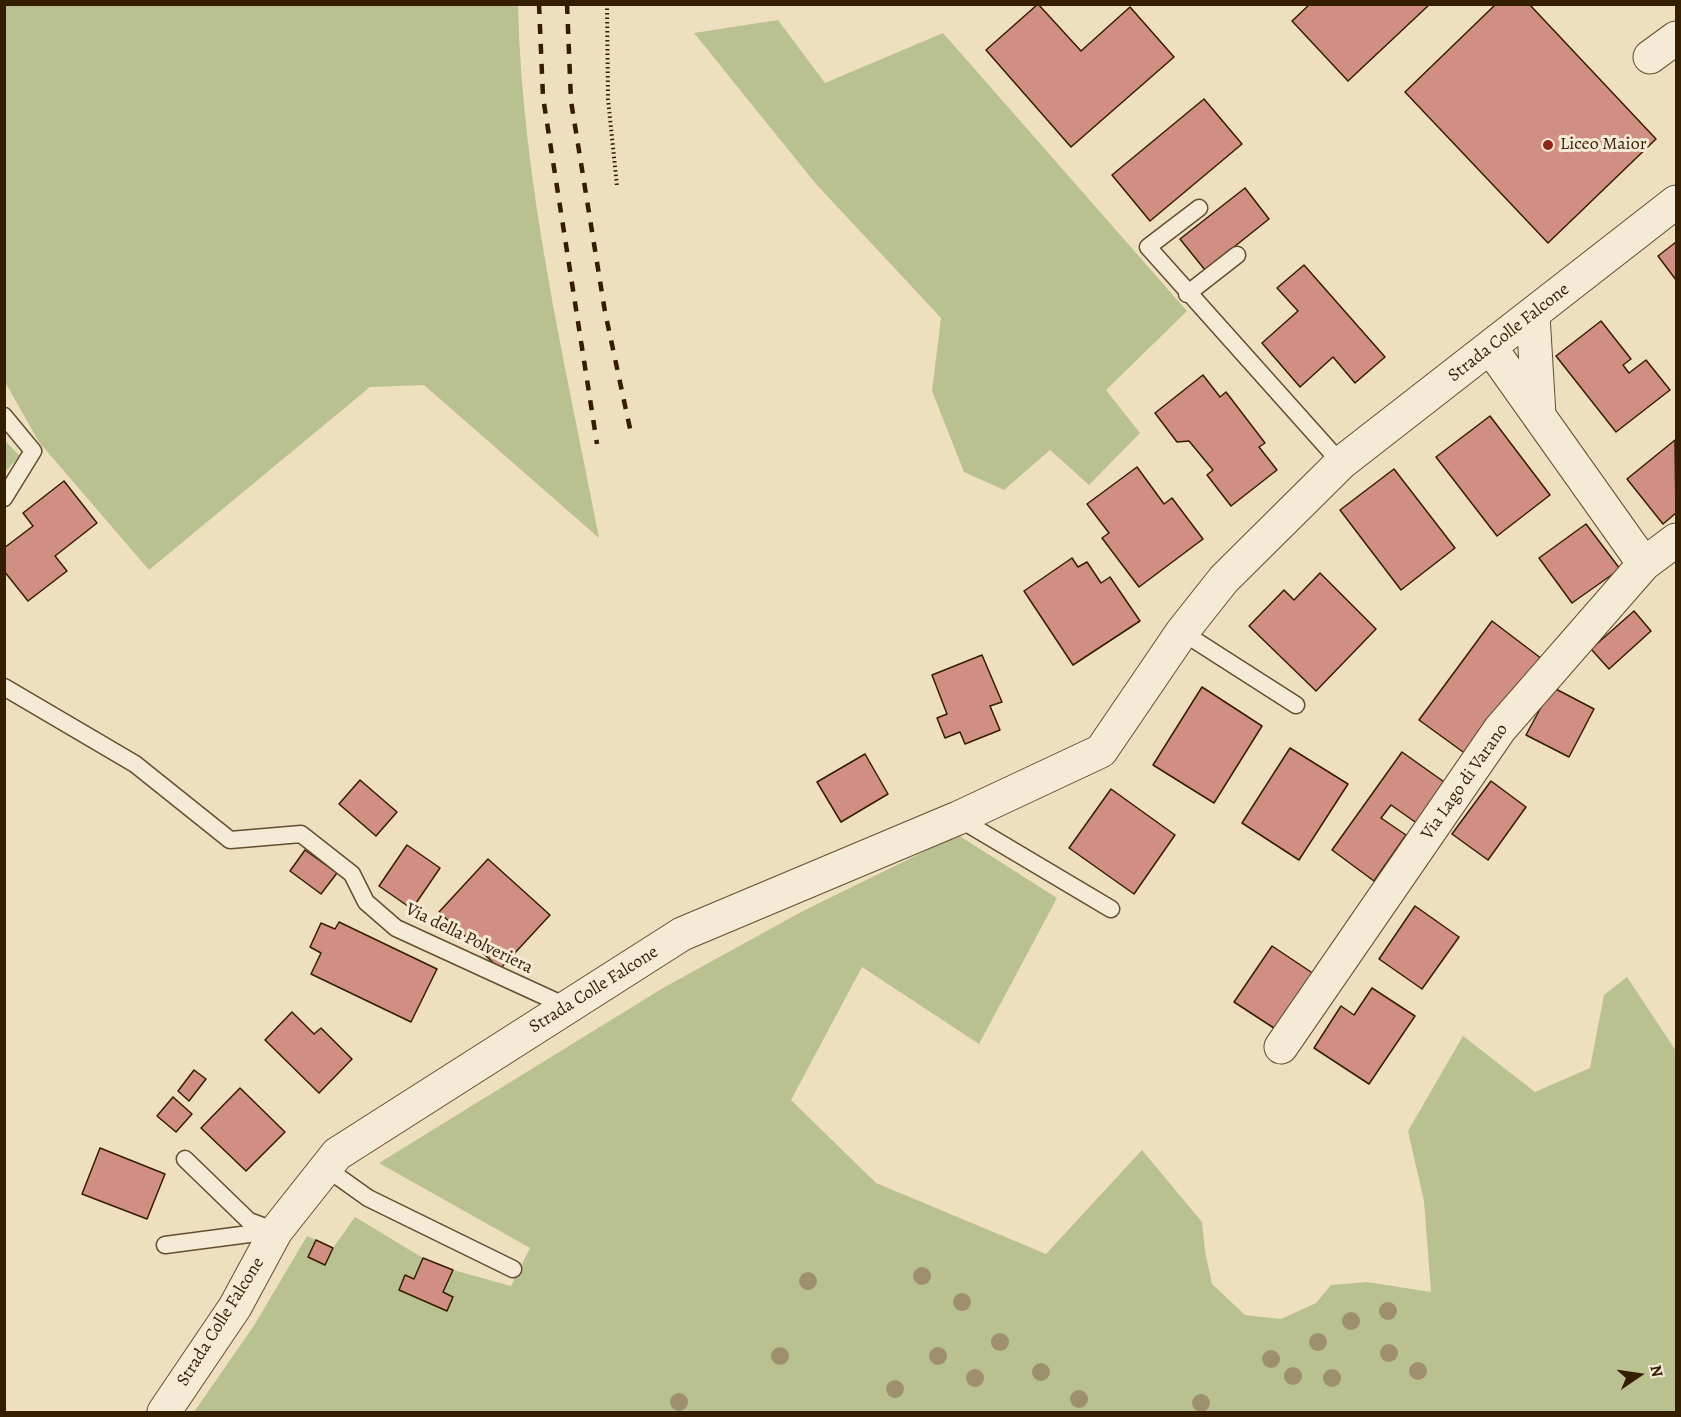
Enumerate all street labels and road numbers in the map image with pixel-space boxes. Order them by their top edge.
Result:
street label: Strada Colle Falcone [1444,279,1574,387]
street label: Via Lago di Varano [1417,720,1513,844]
street label: Via della Polveriera [402,899,536,979]
street label: Strada Colle Falcone [526,942,662,1038]
street label: Strada Colle Falcone [173,1254,269,1390]

